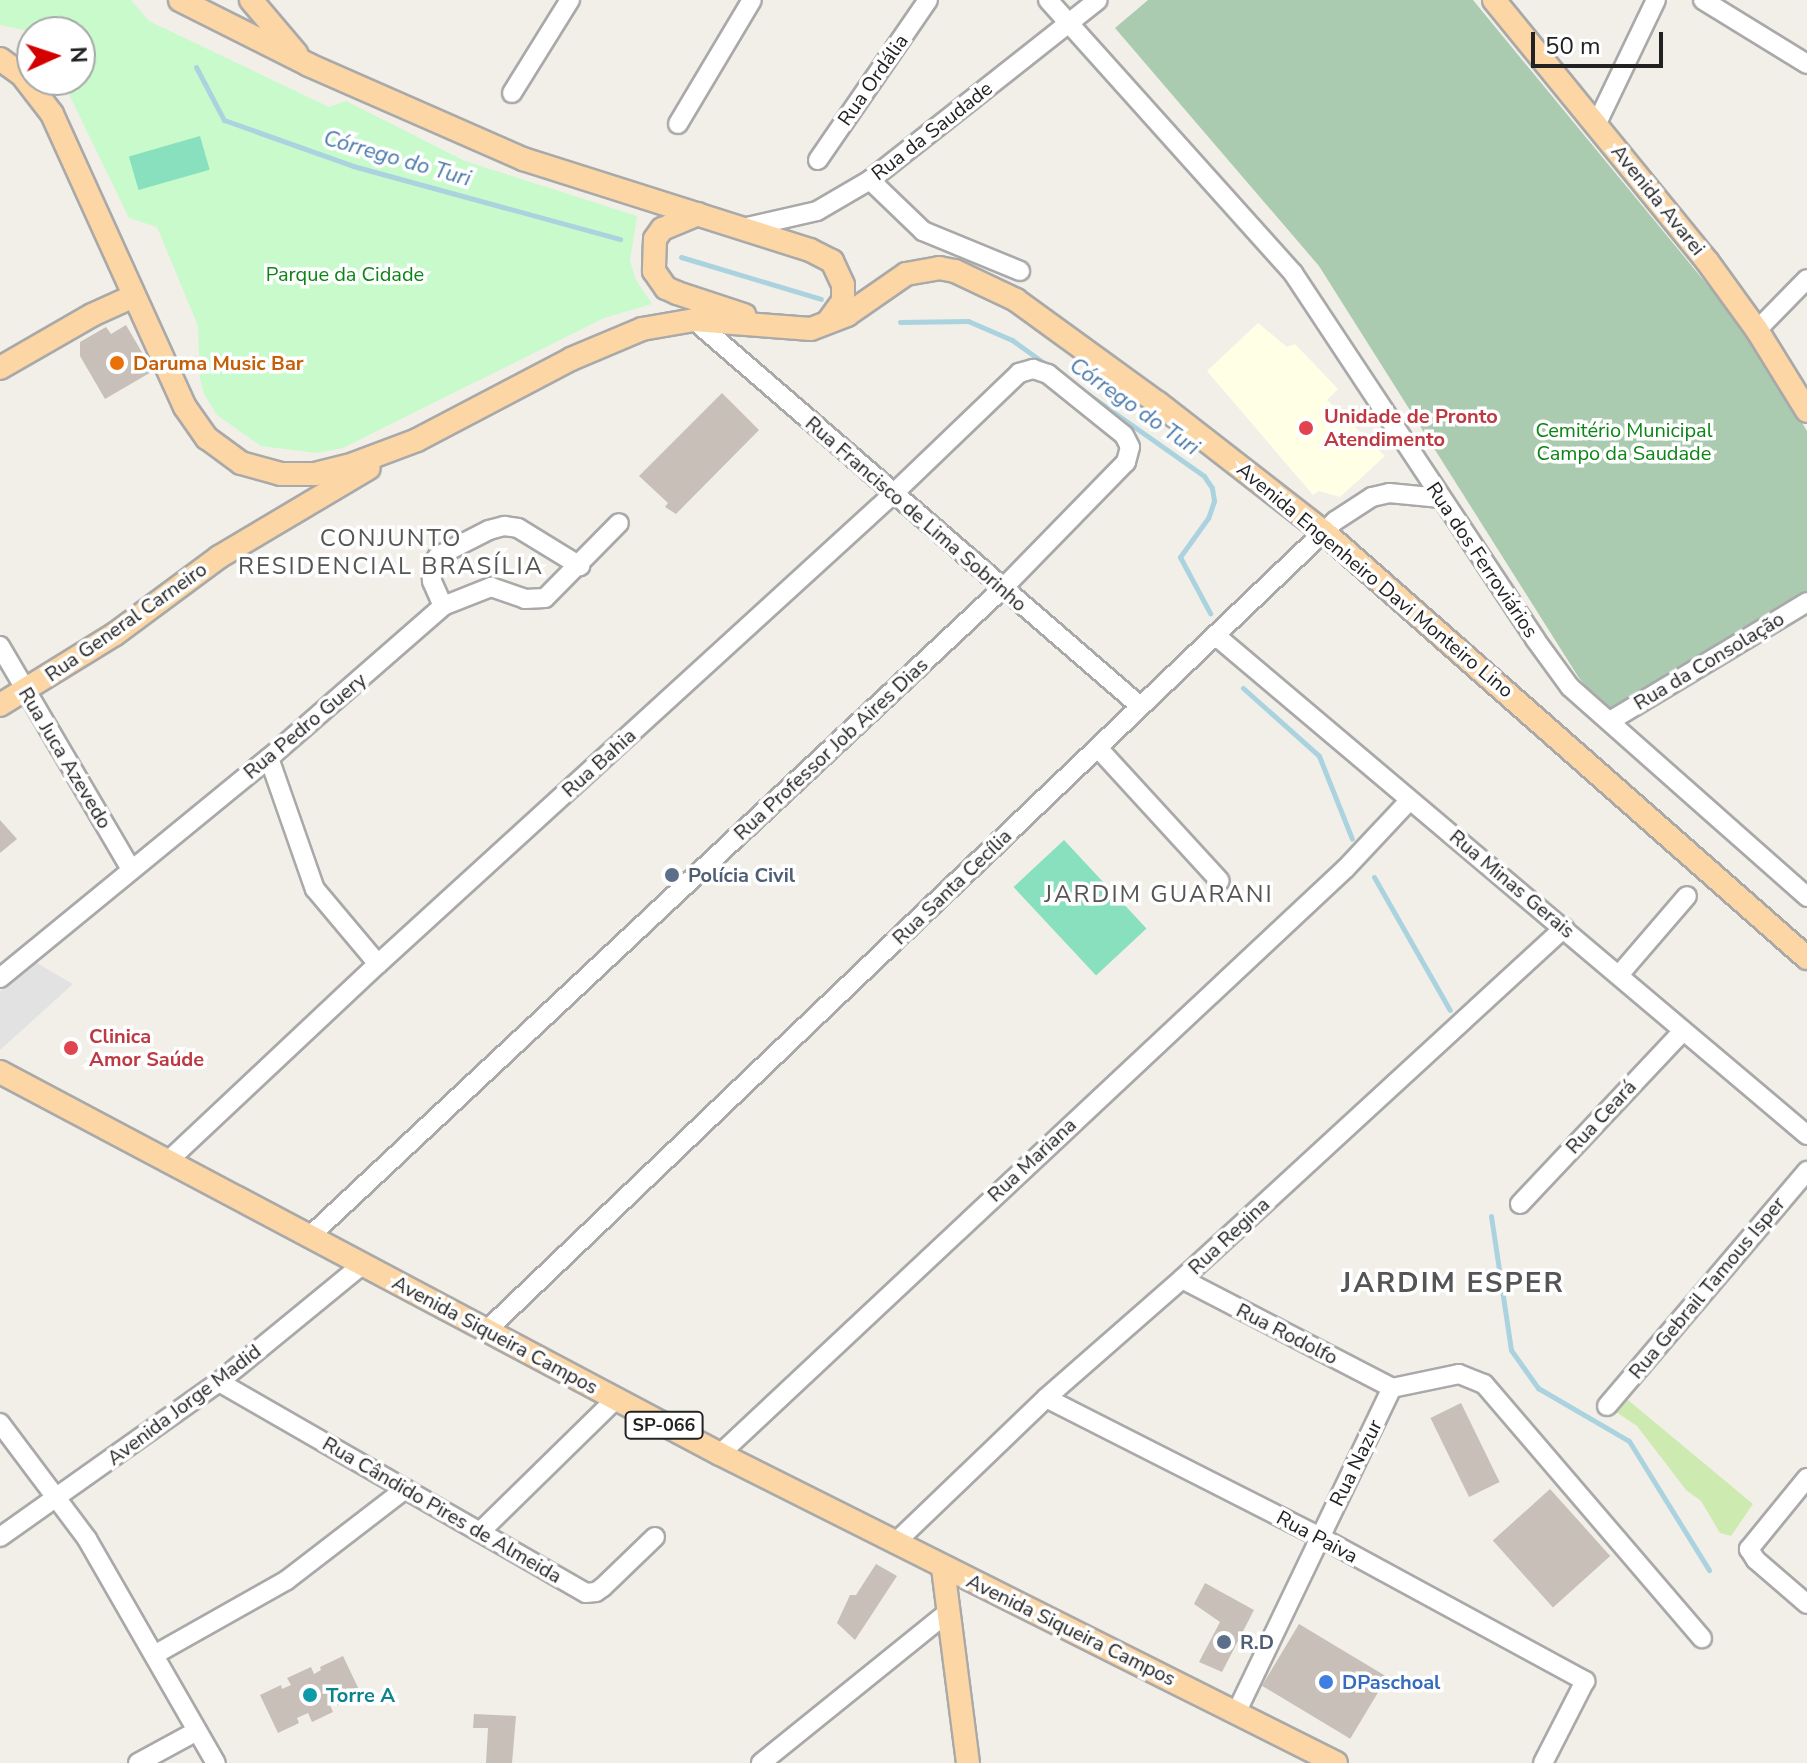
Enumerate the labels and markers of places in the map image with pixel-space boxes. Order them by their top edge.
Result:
place label: Daruma Music Bar [133,351,304,375]
marker: Daruma Music Bar [108,354,126,372]
place label: Unidade de Pronto Atendimento [1324,404,1498,451]
marker: Unidade de Pronto Atendimento [1295,417,1317,439]
place label: Polícia Civil [688,863,795,887]
marker: Polícia Civil [663,866,681,884]
place label: Clinica Amor Saúde [89,1024,204,1071]
marker: Clinica Amor Saúde [60,1037,82,1059]
place label: R.D [1240,1630,1274,1654]
marker: R.D [1215,1633,1233,1651]
place label: DPaschoal [1342,1670,1440,1694]
marker: DPaschoal [1317,1673,1335,1691]
place label: Torre A [326,1683,395,1707]
marker: Torre A [301,1686,319,1704]

